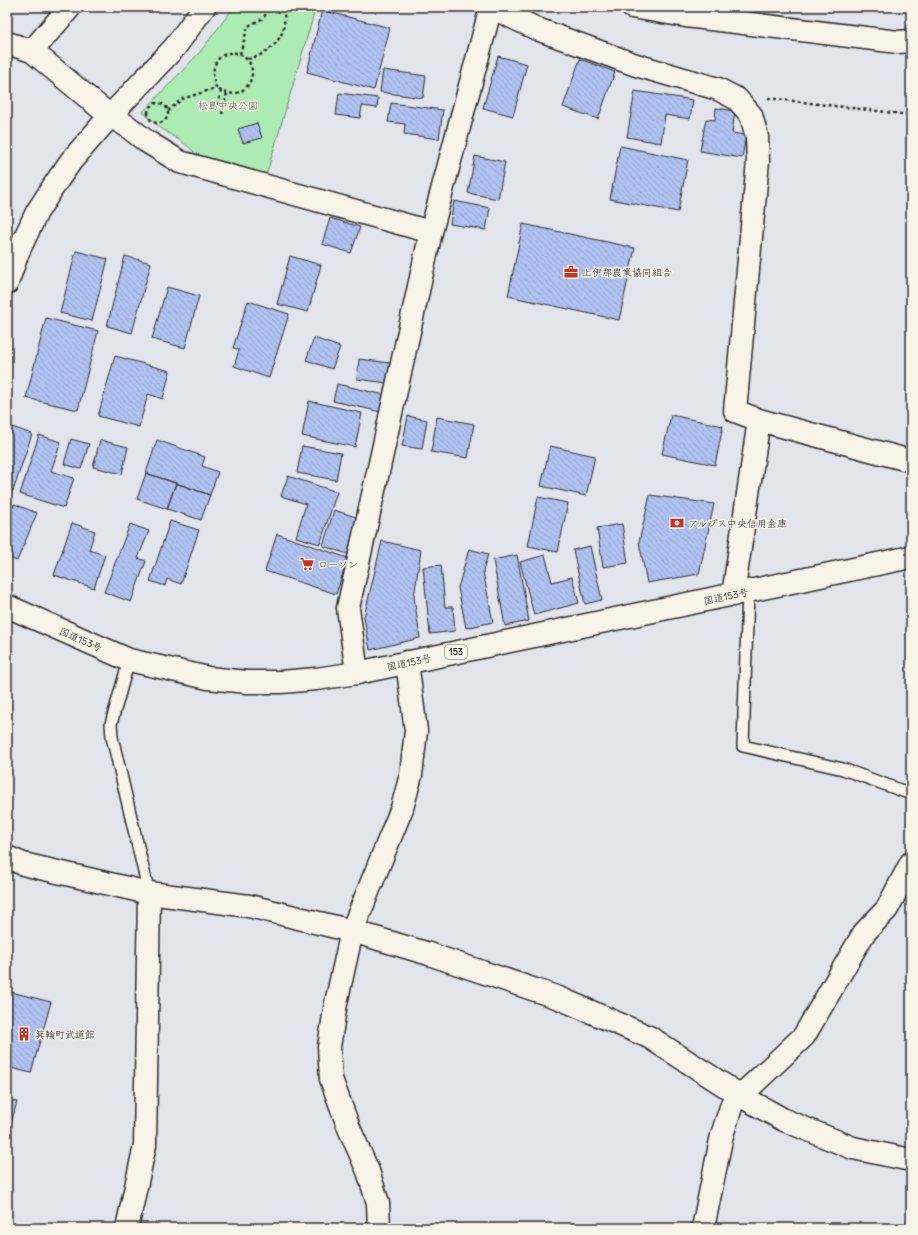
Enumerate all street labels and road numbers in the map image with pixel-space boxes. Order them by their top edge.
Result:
street label: 国道153号 [703,585,750,608]
street label: 国道153号 [57,625,104,654]
road number: 153 [445,645,467,659]
street label: 国道153号 [386,651,433,674]

